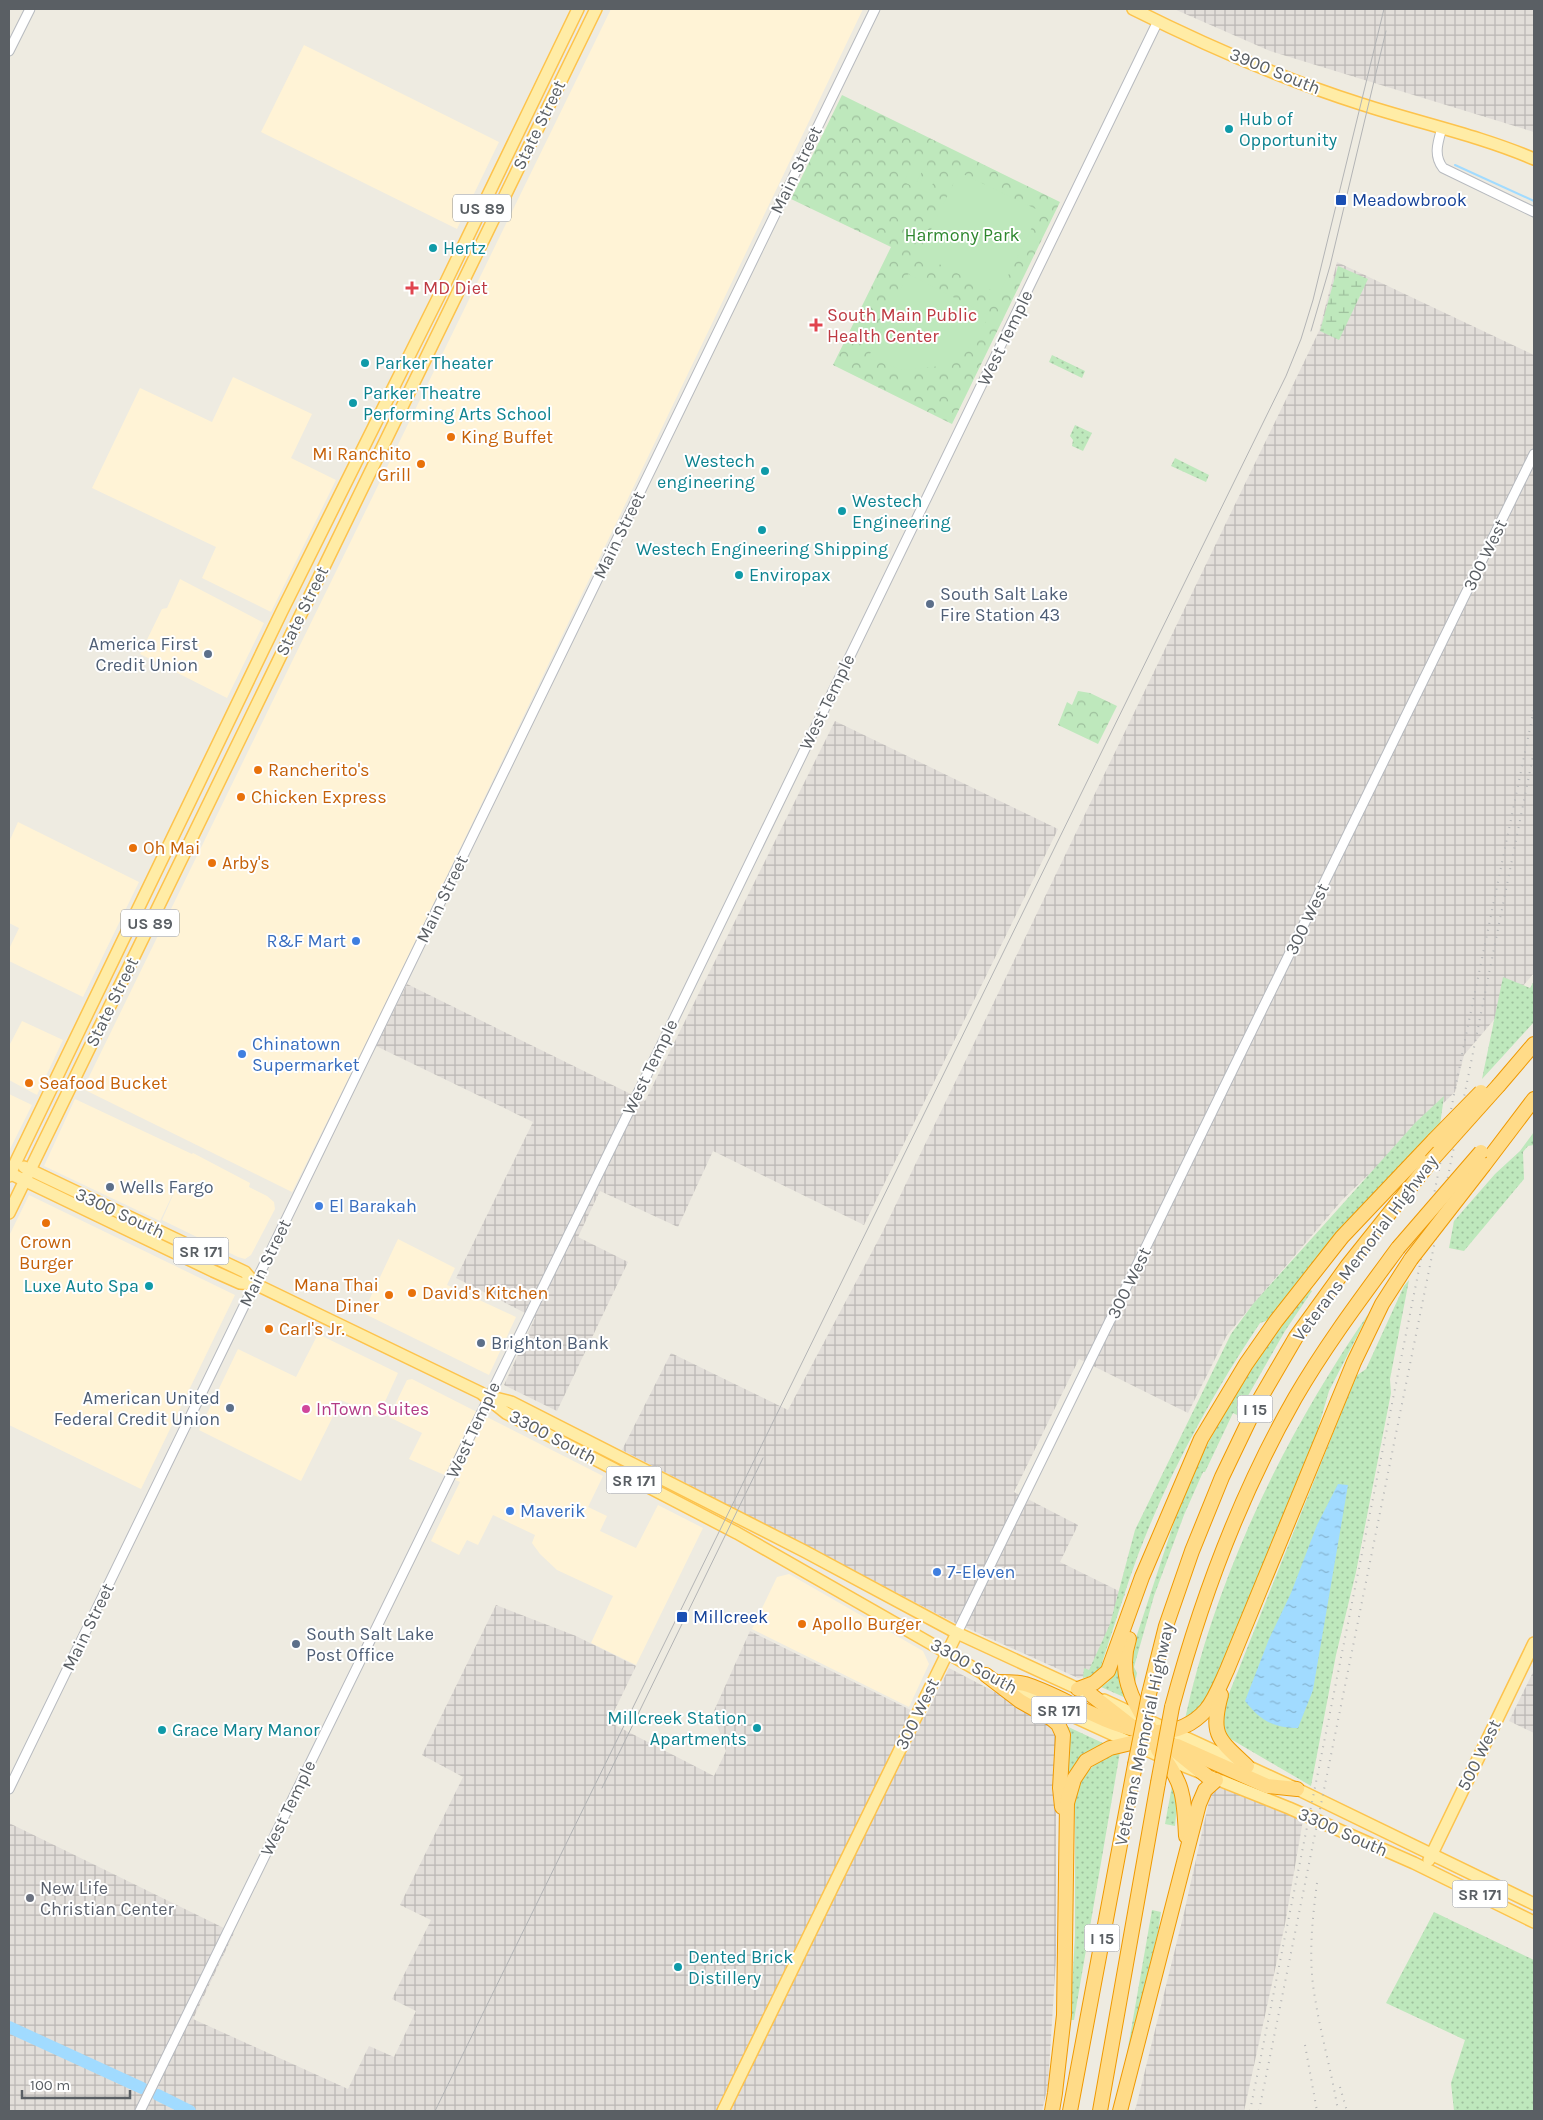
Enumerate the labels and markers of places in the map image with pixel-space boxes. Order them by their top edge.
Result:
place label: Hub of Opportunity [1239,108,1338,151]
marker: Hub of Opportunity [1223,123,1235,135]
place label: Meadowbrook [1352,189,1467,211]
marker: Meadowbrook [1334,193,1348,207]
place label: Hertz [443,237,486,259]
marker: Hertz [427,242,439,254]
place label: MD Diet [423,277,488,299]
marker: MD Diet [405,281,419,295]
place label: South Main Public Health Center [827,304,977,347]
marker: South Main Public Health Center [809,318,823,332]
place label: Parker Theater [375,352,494,374]
marker: Parker Theater [359,357,371,369]
place label: Parker Theatre Performing Arts School [363,382,552,425]
marker: Parker Theatre Performing Arts School [347,397,359,409]
place label: King Buffet [461,426,553,448]
marker: King Buffet [445,431,457,443]
place label: Mi Ranchito Grill [312,443,411,486]
place label: Westech engineering [657,450,755,493]
marker: Mi Ranchito Grill [415,458,427,470]
marker: Westech engineering [759,465,771,477]
place label: Westech Engineering [852,490,951,533]
marker: Westech Engineering [836,505,848,517]
marker: Westech Engineering Shipping [756,524,768,536]
place label: Westech Engineering Shipping [636,538,888,560]
place label: Enviropax [749,564,830,586]
marker: Enviropax [733,569,745,581]
place label: South Salt Lake Fire Station 43 [940,583,1068,626]
marker: South Salt Lake Fire Station 43 [924,598,936,610]
place label: America First Credit Union [89,633,198,676]
marker: America First Credit Union [202,648,214,660]
place label: Rancherito's [268,759,370,781]
marker: Rancherito's [252,764,264,776]
place label: Chicken Express [251,786,387,808]
marker: Chicken Express [235,791,247,803]
place label: Oh Mai [143,837,200,859]
marker: Oh Mai [127,842,139,854]
place label: Arby's [222,852,270,874]
marker: Arby's [206,857,218,869]
place label: R&F Mart [266,930,346,952]
marker: R&F Mart [350,935,362,947]
place label: Chinatown Supermarket [252,1033,360,1076]
marker: Chinatown Supermarket [236,1048,248,1060]
place label: Seafood Bucket [39,1072,168,1094]
marker: Seafood Bucket [23,1077,35,1089]
place label: Wells Fargo [120,1176,214,1198]
marker: Wells Fargo [104,1181,116,1193]
place label: El Barakah [329,1195,417,1217]
marker: El Barakah [313,1200,325,1212]
marker: Crown Burger [40,1217,52,1229]
place label: Crown Burger [19,1231,74,1274]
place label: Mana Thai Diner [294,1274,379,1317]
place label: Luxe Auto Spa [24,1275,139,1297]
marker: Luxe Auto Spa [143,1280,155,1292]
place label: David's Kitchen [422,1282,548,1304]
marker: David's Kitchen [406,1287,418,1299]
marker: Mana Thai Diner [383,1289,395,1301]
place label: Carl's Jr. [279,1318,345,1340]
marker: Carl's Jr. [263,1323,275,1335]
place label: Brighton Bank [491,1332,609,1354]
marker: Brighton Bank [475,1337,487,1349]
place label: American United Federal Credit Union [54,1387,220,1430]
place label: InTown Suites [316,1398,429,1420]
marker: American United Federal Credit Union [224,1402,236,1414]
marker: InTown Suites [300,1403,312,1415]
place label: Maverik [520,1500,585,1522]
marker: Maverik [504,1505,516,1517]
place label: 7-Eleven [947,1561,1015,1583]
marker: 7-Eleven [931,1566,943,1578]
place label: Millcreek [693,1606,768,1628]
marker: Millcreek [675,1610,689,1624]
place label: Apollo Burger [812,1613,922,1635]
marker: Apollo Burger [796,1618,808,1630]
place label: South Salt Lake Post Office [306,1623,434,1666]
marker: South Salt Lake Post Office [290,1638,302,1650]
place label: Millcreek Station Apartments [607,1707,747,1750]
place label: Grace Mary Manor [172,1719,320,1741]
marker: Millcreek Station Apartments [751,1722,763,1734]
marker: Grace Mary Manor [156,1724,168,1736]
place label: New Life Christian Center [40,1877,175,1920]
marker: New Life Christian Center [24,1892,36,1904]
place label: Dented Brick Distillery [688,1946,793,1989]
marker: Dented Brick Distillery [672,1961,684,1973]

